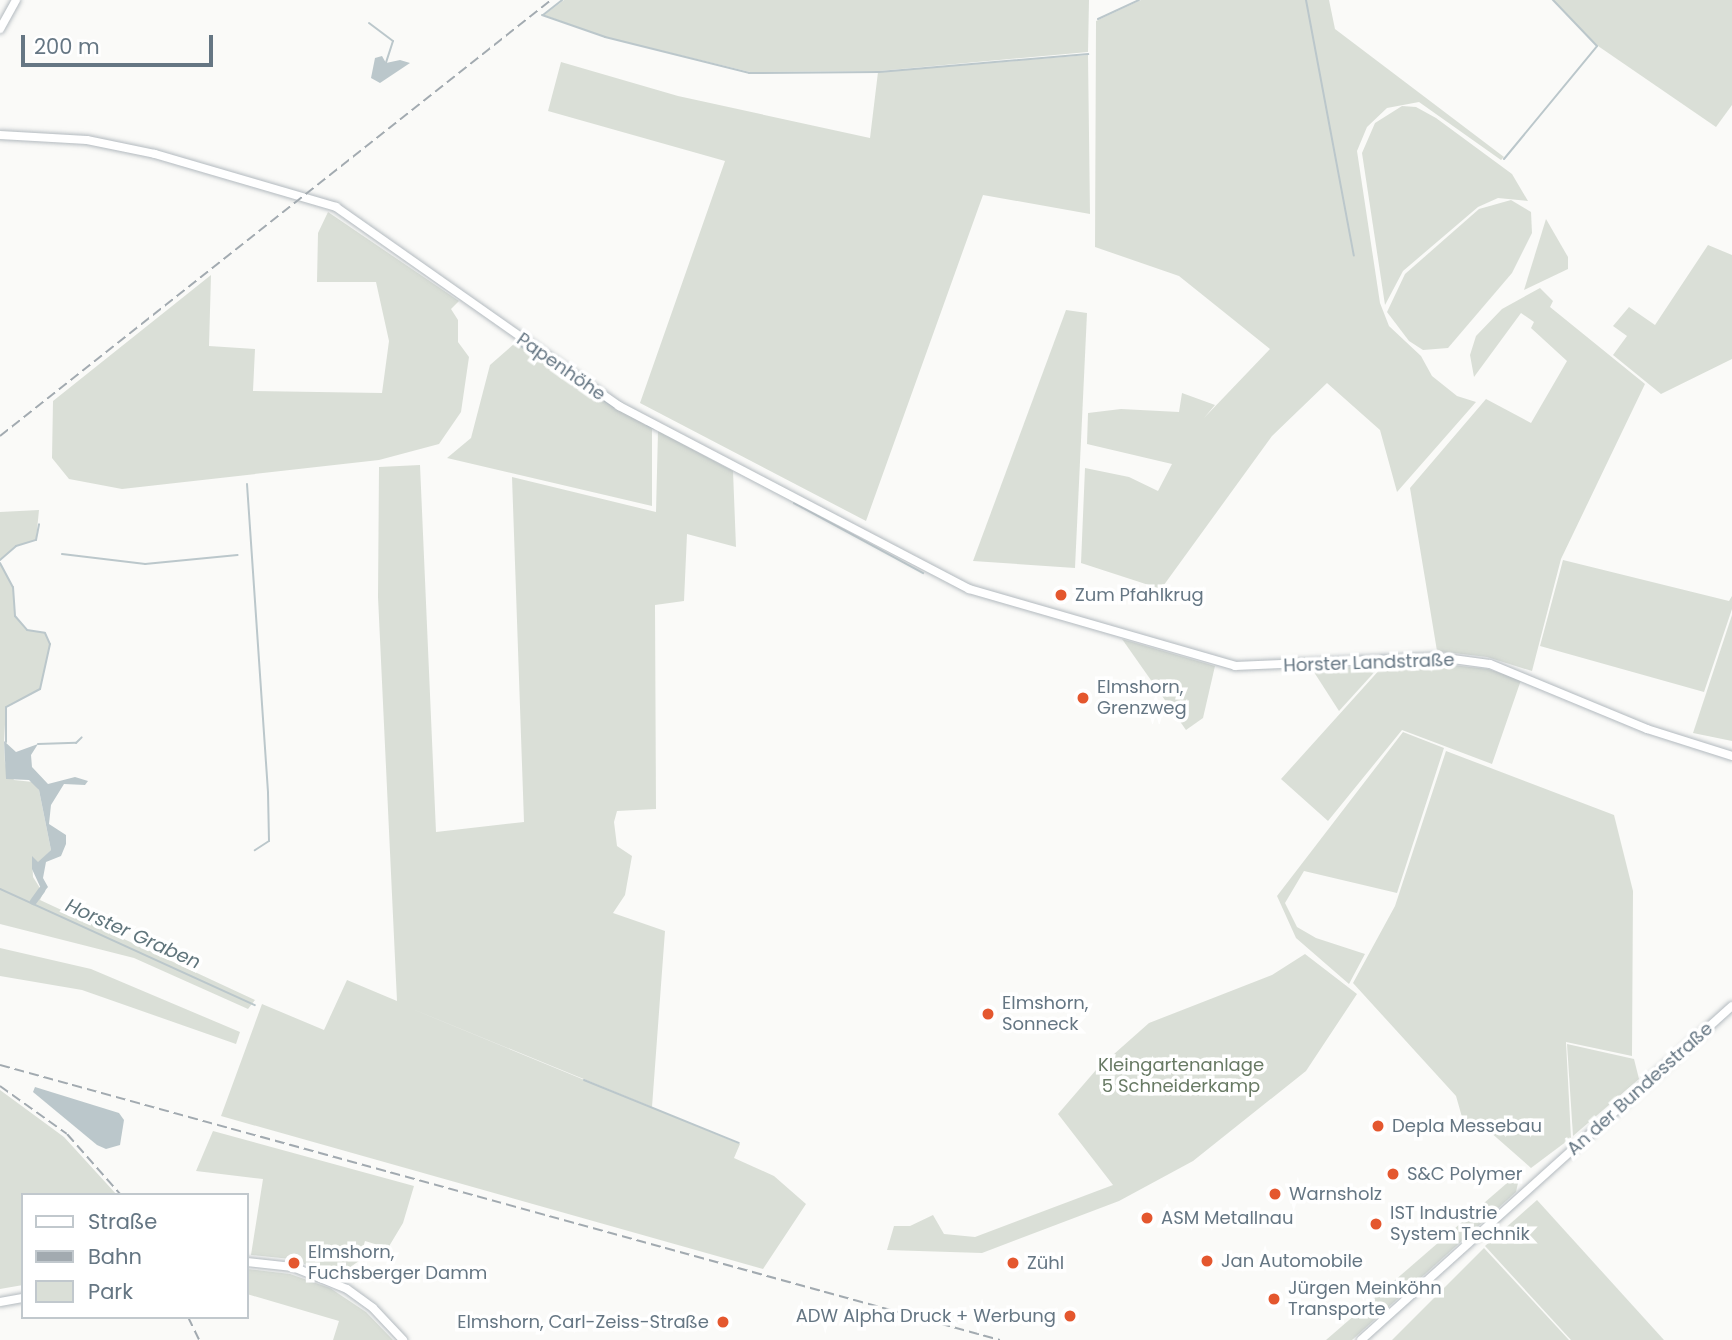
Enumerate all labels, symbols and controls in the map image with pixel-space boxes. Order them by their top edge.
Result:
scale bar [24,21,217,65]
text: 200 m [34,32,100,61]
street label: Papenhöhe [513,329,609,405]
place label: Zum Pfahlkrug [1075,584,1204,606]
marker: Zum Pfahlkrug [1053,587,1069,603]
street label: Horster Landstraße [1283,649,1455,677]
place label: Elmshorn, Grenzweg [1097,677,1187,720]
marker: Elmshorn, Grenzweg [1075,690,1091,706]
water label: Horster Graben [62,894,204,974]
place label: Elmshorn, Sonneck [1002,993,1088,1036]
marker: Elmshorn, Sonneck [980,1006,996,1022]
street label: An der Bundesstraße [1563,1018,1717,1160]
park label: Kleingartenanlage 5 Schneiderkamp [1098,1055,1264,1098]
place label: Depla Messebau [1392,1115,1542,1137]
marker: Depla Messebau [1370,1118,1386,1134]
place label: S&C Polymer [1407,1163,1522,1185]
marker: S&C Polymer [1385,1166,1401,1182]
place label: Warnsholz [1289,1183,1382,1205]
marker: Warnsholz [1267,1186,1283,1202]
legend [21,1193,248,1319]
place label: IST Industrie System Technik [1390,1203,1530,1246]
text: Straße [88,1207,157,1236]
place label: ASM Metallnau [1161,1207,1293,1229]
marker: ASM Metallnau [1139,1210,1155,1226]
marker: IST Industrie System Technik [1368,1216,1384,1232]
text: Bahn [88,1242,142,1271]
place label: Elmshorn, Fuchsberger Damm [308,1242,487,1284]
place label: Jan Automobile [1221,1250,1363,1272]
place label: Zühl [1027,1252,1064,1274]
marker: Jan Automobile [1199,1253,1215,1269]
marker: Elmshorn, Fuchsberger Damm [286,1255,302,1271]
marker: Zühl [1005,1255,1021,1271]
text: Park [88,1277,133,1306]
place label: Jürgen Meinköhn Transporte [1288,1278,1442,1320]
marker: Jürgen Meinköhn Transporte [1266,1291,1282,1307]
place label: ADW Alpha Druck + Werbung [796,1305,1056,1327]
marker: ADW Alpha Druck + Werbung [1062,1308,1078,1324]
place label: Elmshorn, Carl-Zeiss-Straße [457,1311,709,1333]
marker: Elmshorn, Carl-Zeiss-Straße [715,1314,731,1330]

